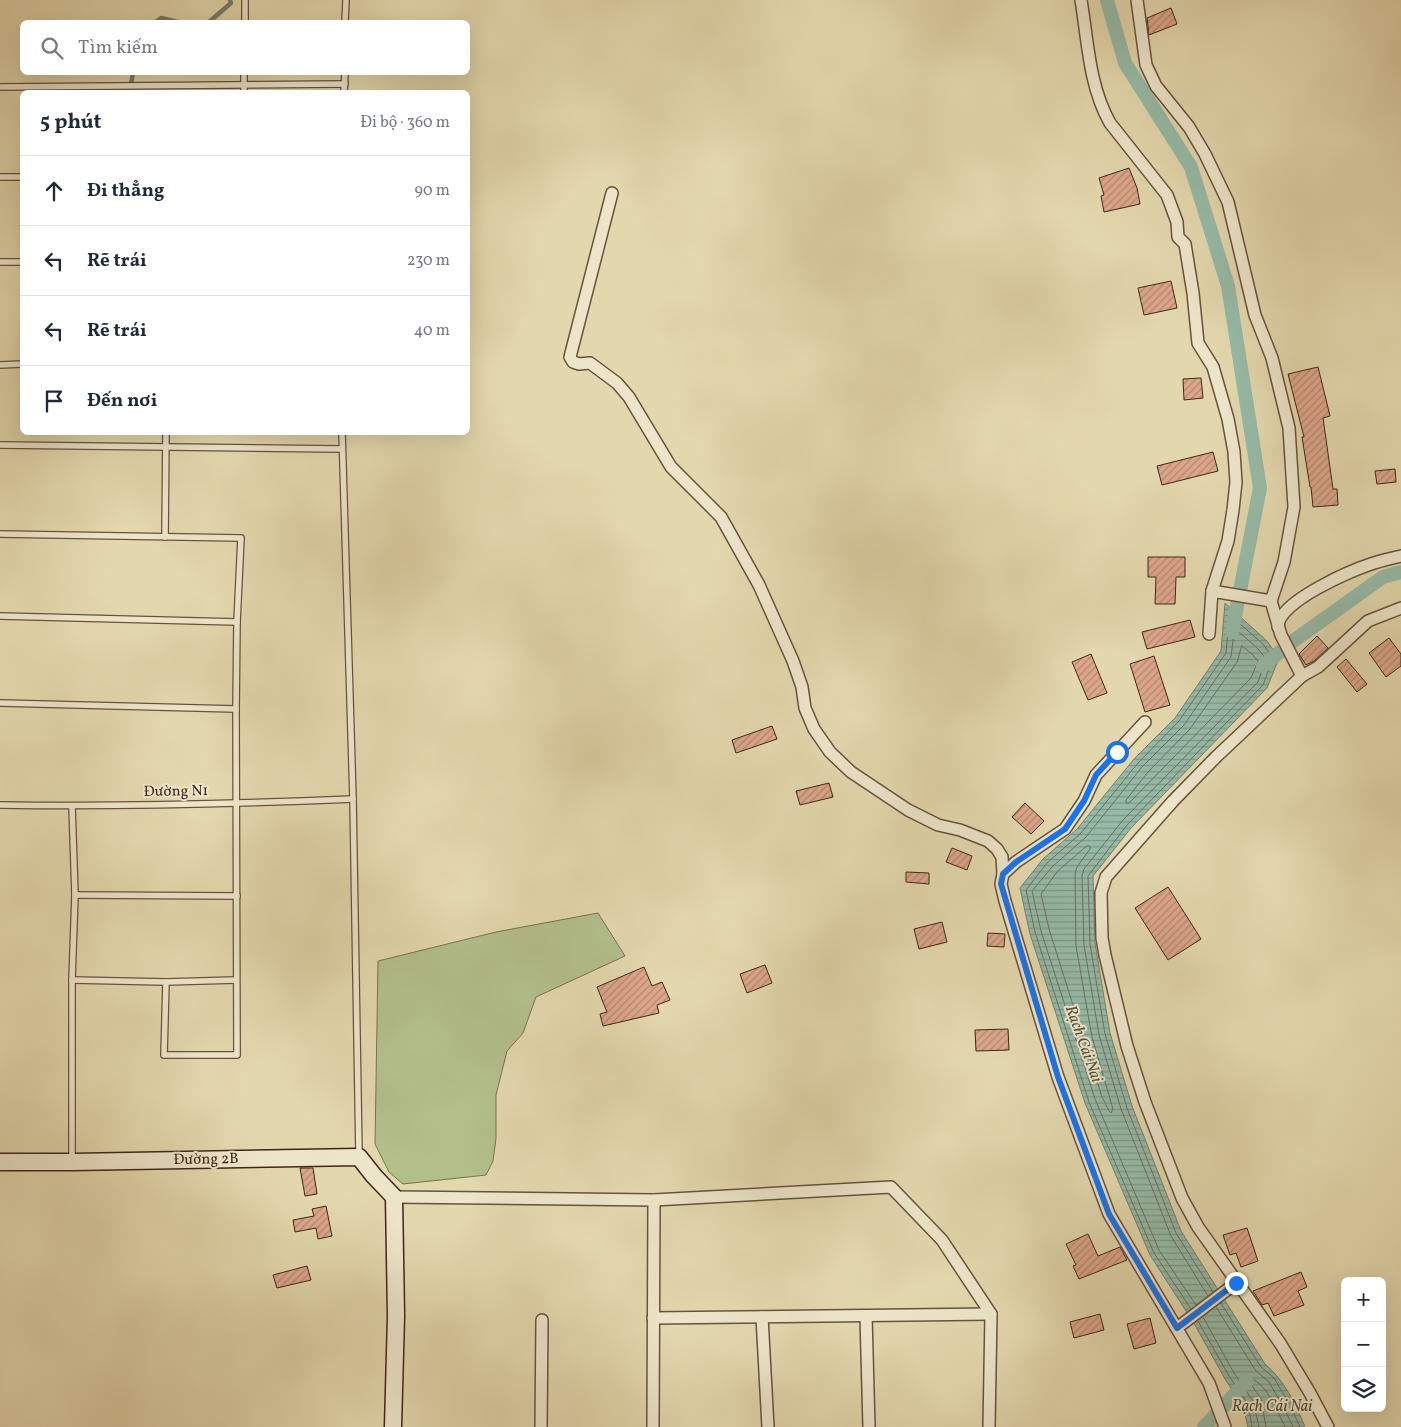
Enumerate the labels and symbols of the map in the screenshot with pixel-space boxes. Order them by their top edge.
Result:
route start [1106,741,1129,764]
street label: Đường N1 [143,781,209,803]
water label: Rạch Cái Nai [1059,1002,1107,1087]
street label: Đường 2B [173,1149,239,1171]
route end [1225,1272,1248,1295]
water label: Rạch Cái Nai [1232,1396,1313,1418]

